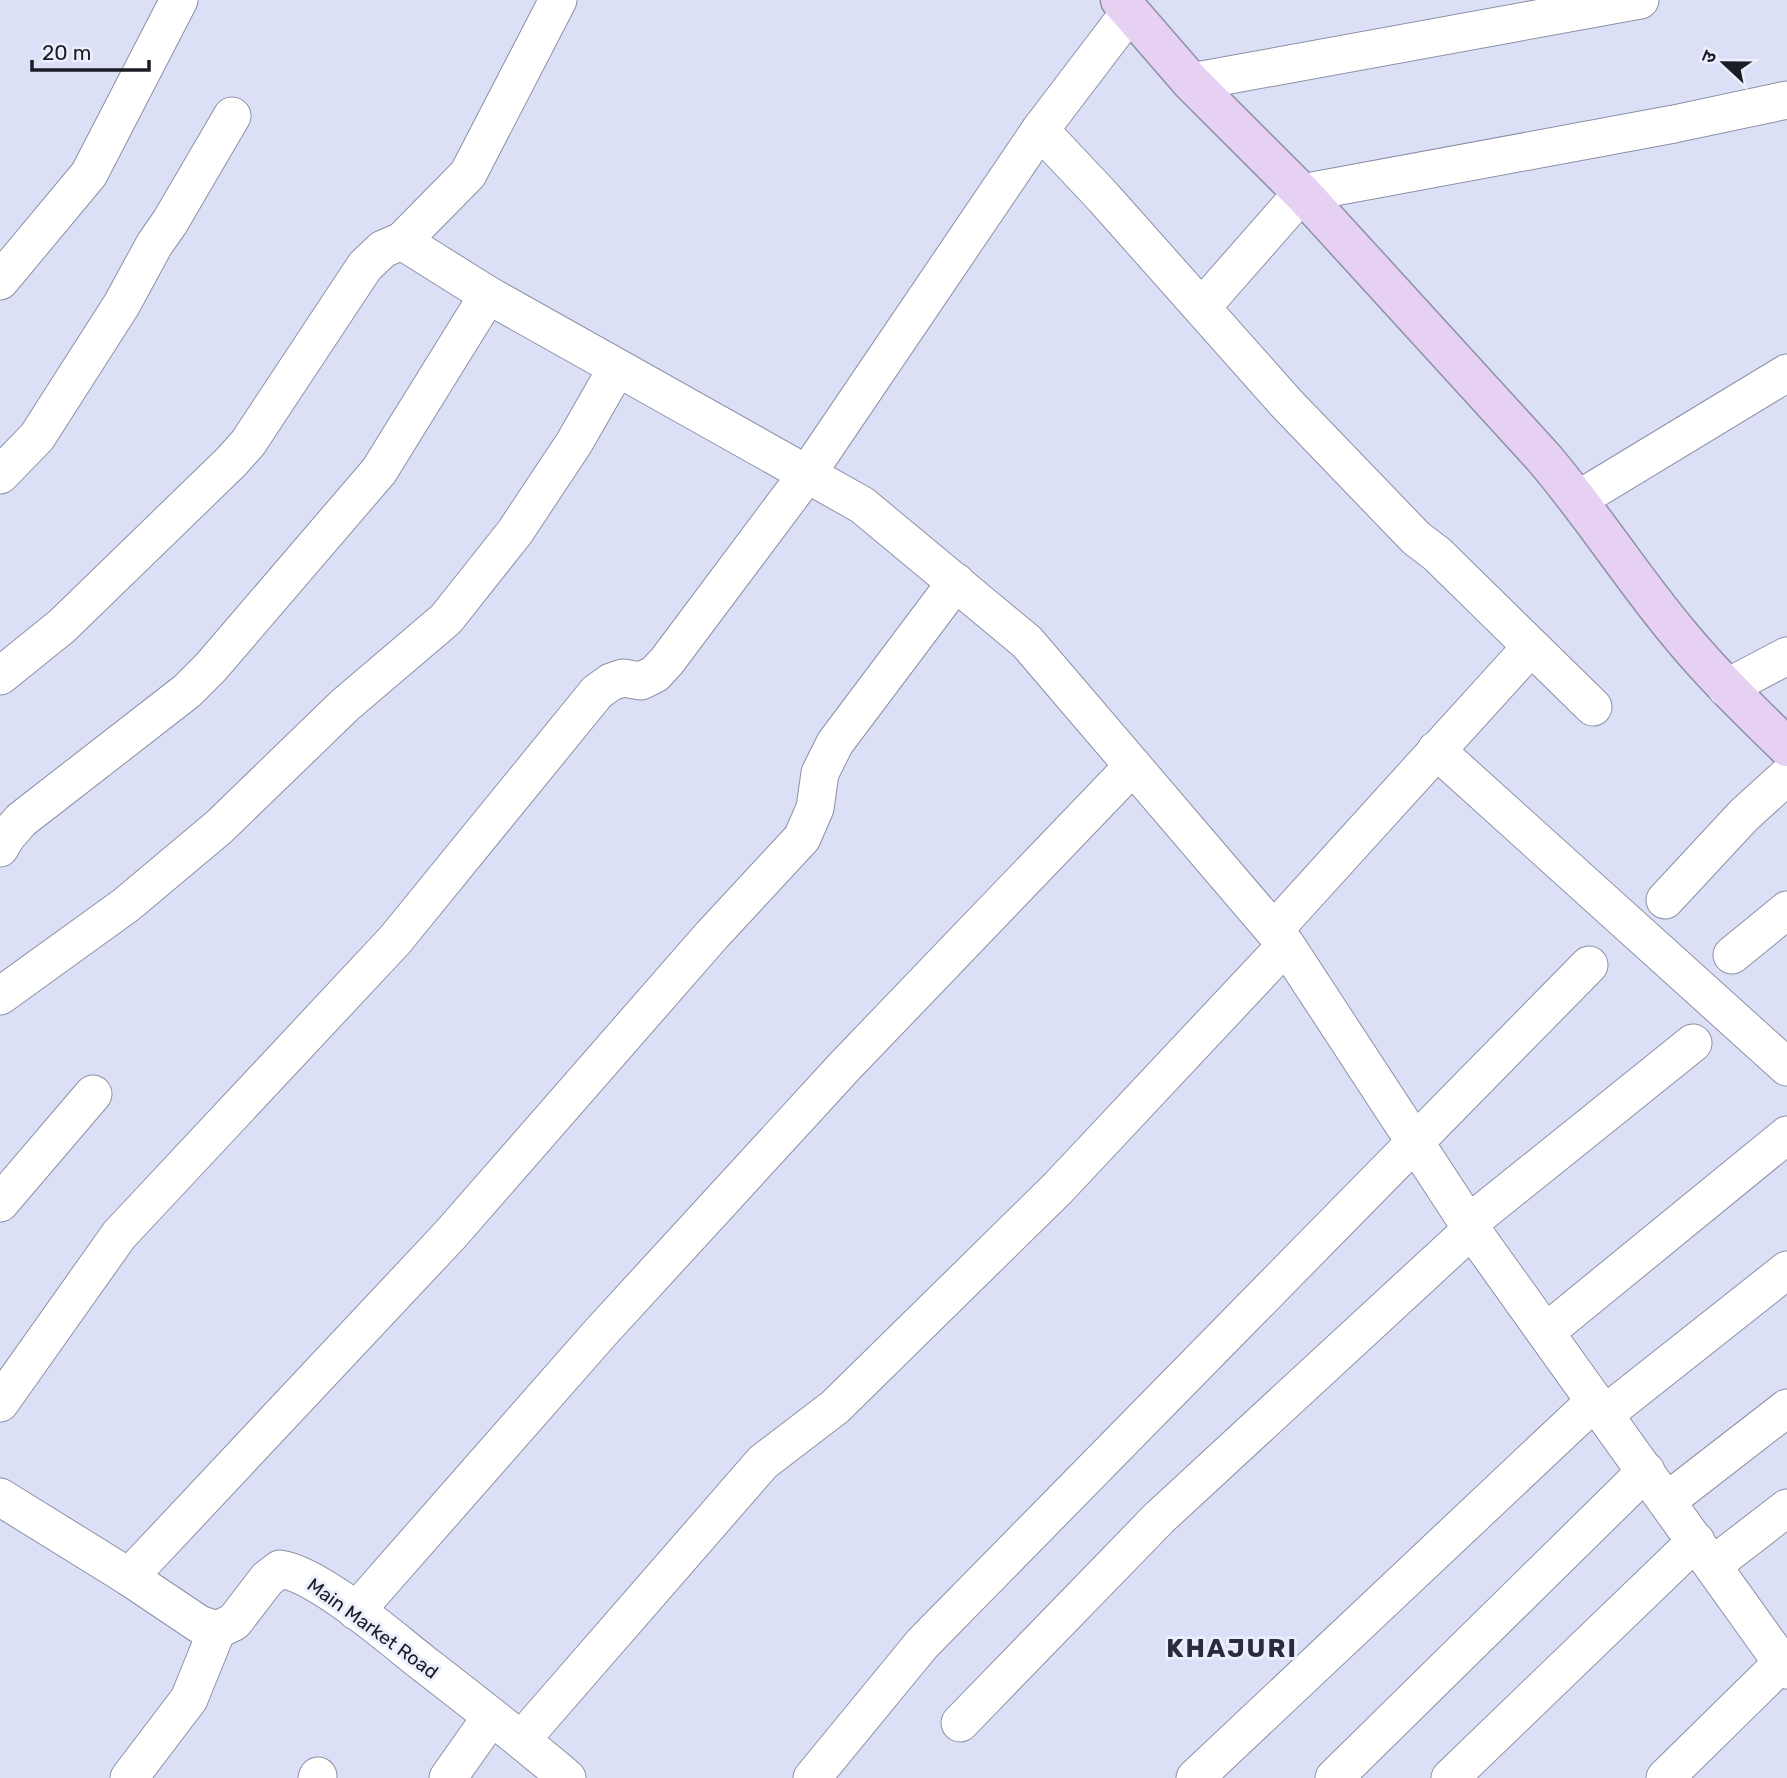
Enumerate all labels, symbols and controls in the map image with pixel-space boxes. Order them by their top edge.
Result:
scale bar [32,28,149,72]
north arrow [1689,28,1759,98]
text: 20 m [42,40,91,65]
text: उ [1696,47,1722,66]
street label: Main Market Road [303,1573,443,1684]
district label: KHAJURI [1166,1633,1298,1664]

